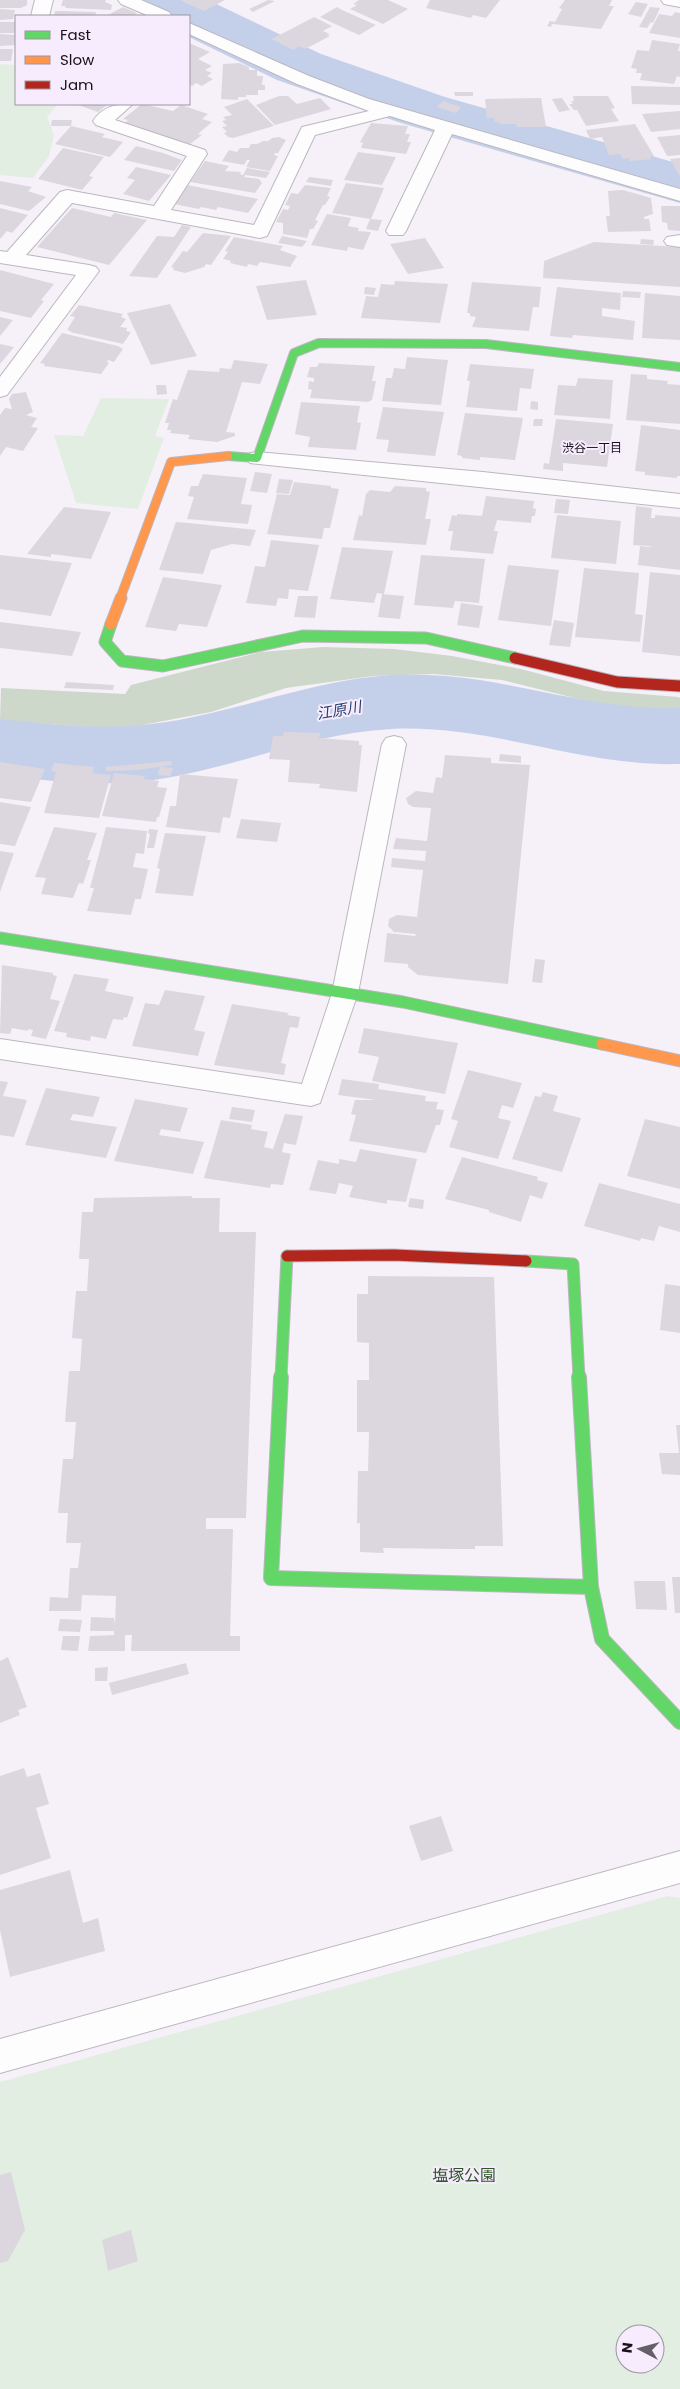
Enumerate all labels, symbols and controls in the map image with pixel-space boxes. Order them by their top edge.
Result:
legend [15,15,190,105]
text: Fast [60,24,91,45]
text: Slow [60,49,95,70]
text: Jam [60,74,94,95]
district label: 渋谷一丁目 [562,439,622,456]
water label: 江原川 [315,695,365,724]
park label: 塩塚公園 [432,2164,496,2187]
north arrow [615,2324,665,2374]
text: N [617,2341,638,2354]

